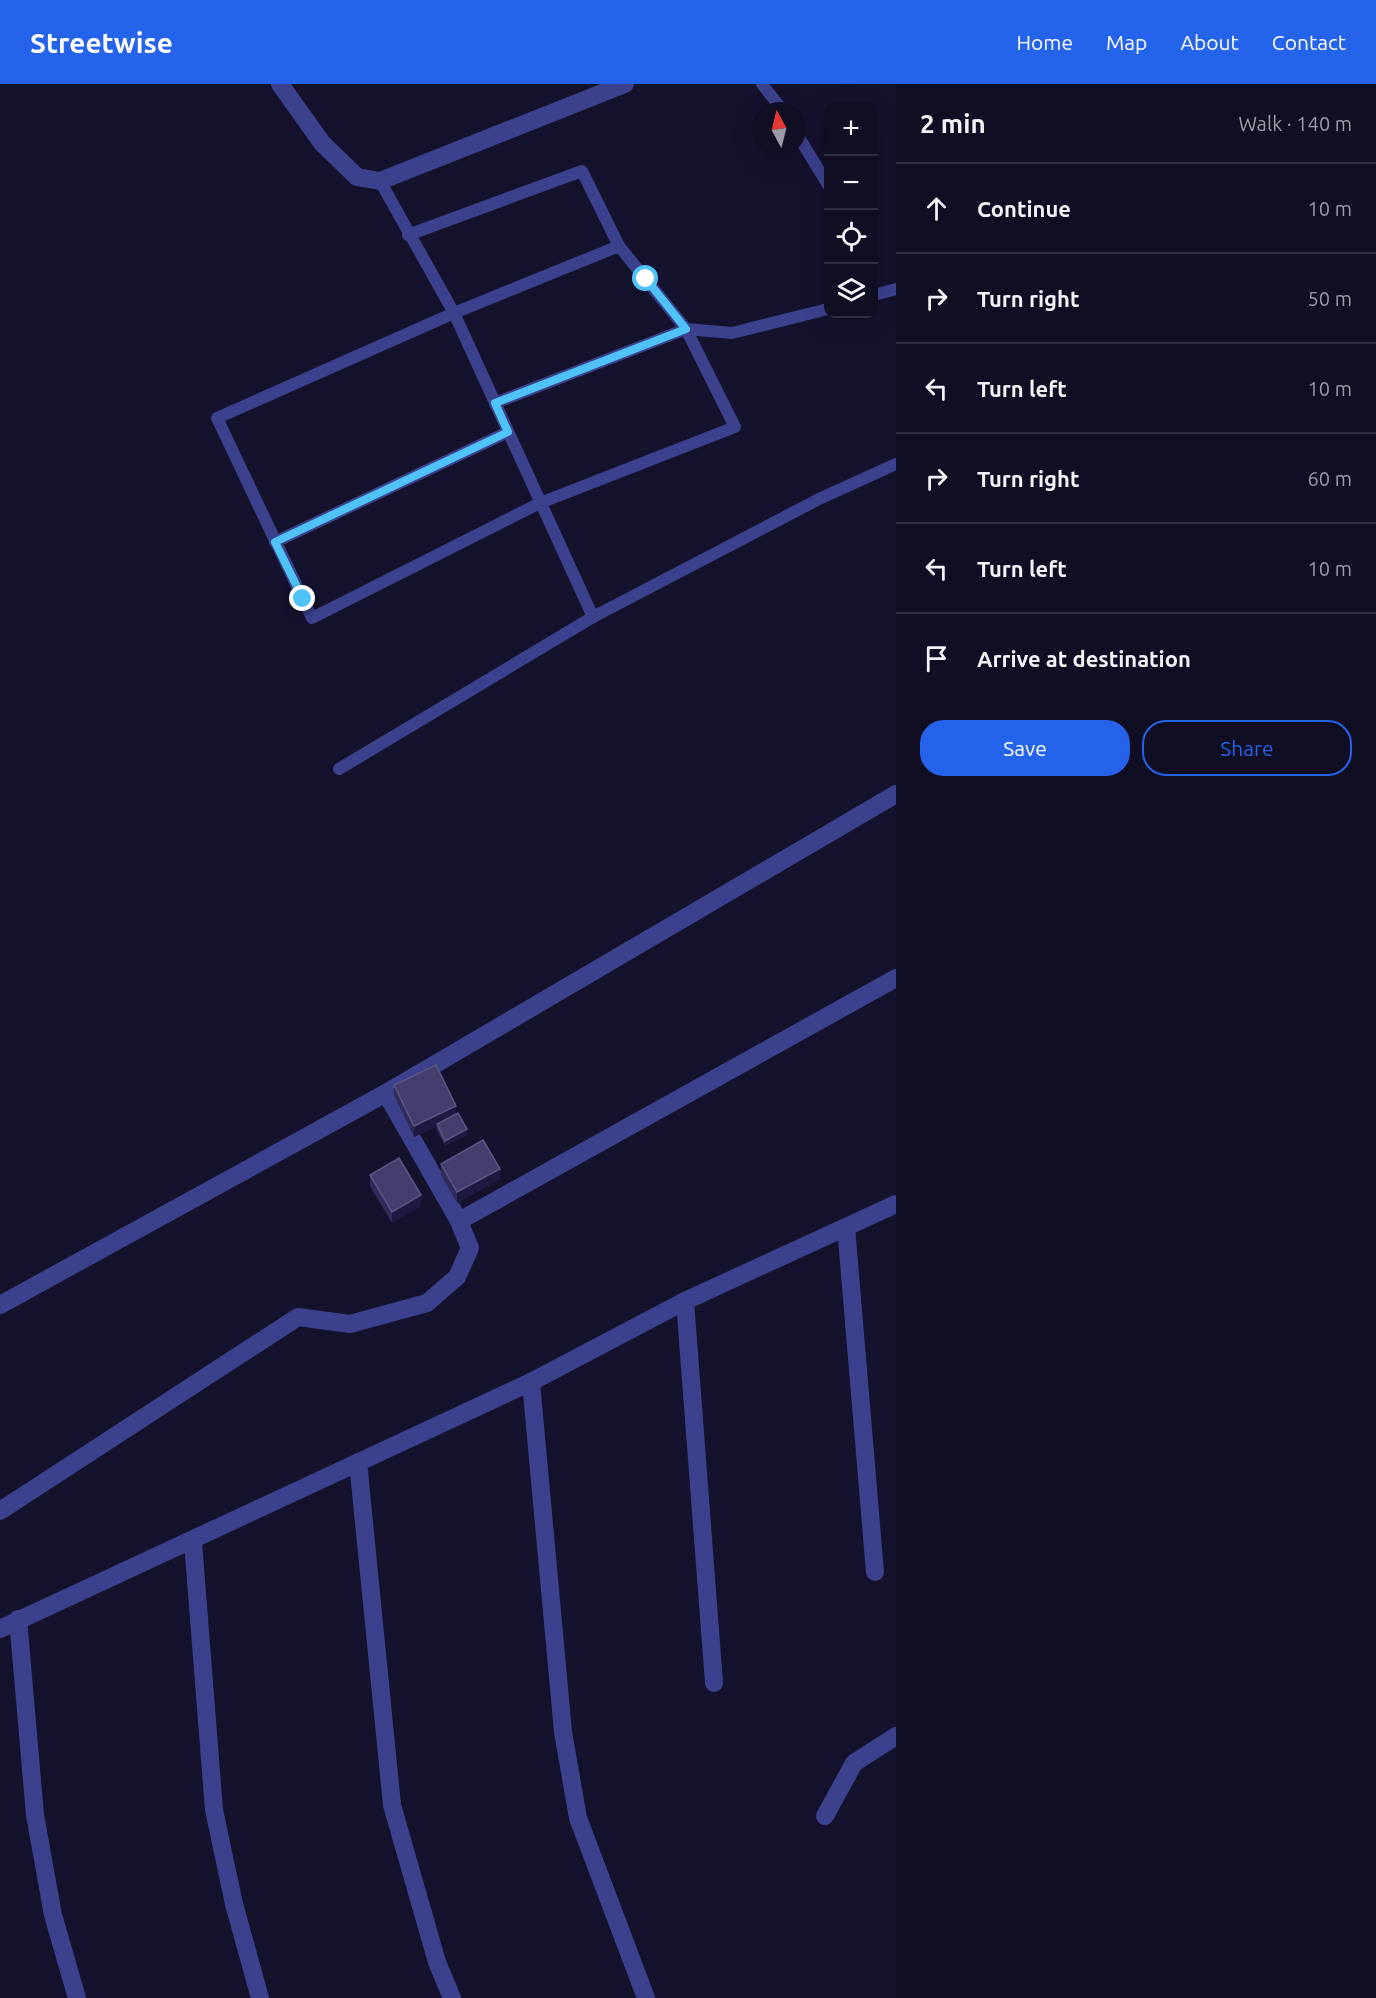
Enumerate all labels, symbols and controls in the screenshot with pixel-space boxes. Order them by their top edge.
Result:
text: Streetwise [30,27,173,58]
text: Home [1016,30,1073,54]
text: Map [1106,30,1147,54]
text: About [1180,30,1239,54]
text: Contact [1272,30,1346,54]
north arrow [752,102,806,156]
map controls [824,102,878,318]
button: + [824,102,878,156]
text: 2 min [920,109,986,138]
text: Walk · 140 m [1239,112,1352,135]
button: − [824,156,878,210]
icon: ahead [920,192,953,225]
text: Continue [977,196,1071,221]
text: 10 m [1308,197,1352,220]
button: locate [824,210,878,264]
button: layers [824,264,878,318]
route start [632,265,658,291]
icon: right [920,282,953,315]
text: Turn right [977,286,1079,311]
text: 50 m [1308,287,1352,310]
icon: left [920,372,953,405]
text: Turn left [977,376,1067,401]
text: 10 m [1308,377,1352,400]
icon: right [920,462,953,495]
text: Turn right [977,466,1079,491]
text: 60 m [1308,467,1352,490]
icon: left [920,552,953,585]
text: Turn left [977,556,1067,581]
text: 10 m [1308,557,1352,580]
route end [289,585,315,611]
icon: arrive [920,642,953,675]
text: Arrive at destination [977,646,1191,671]
button: Save [920,720,1130,776]
button: Share [1142,720,1352,776]

